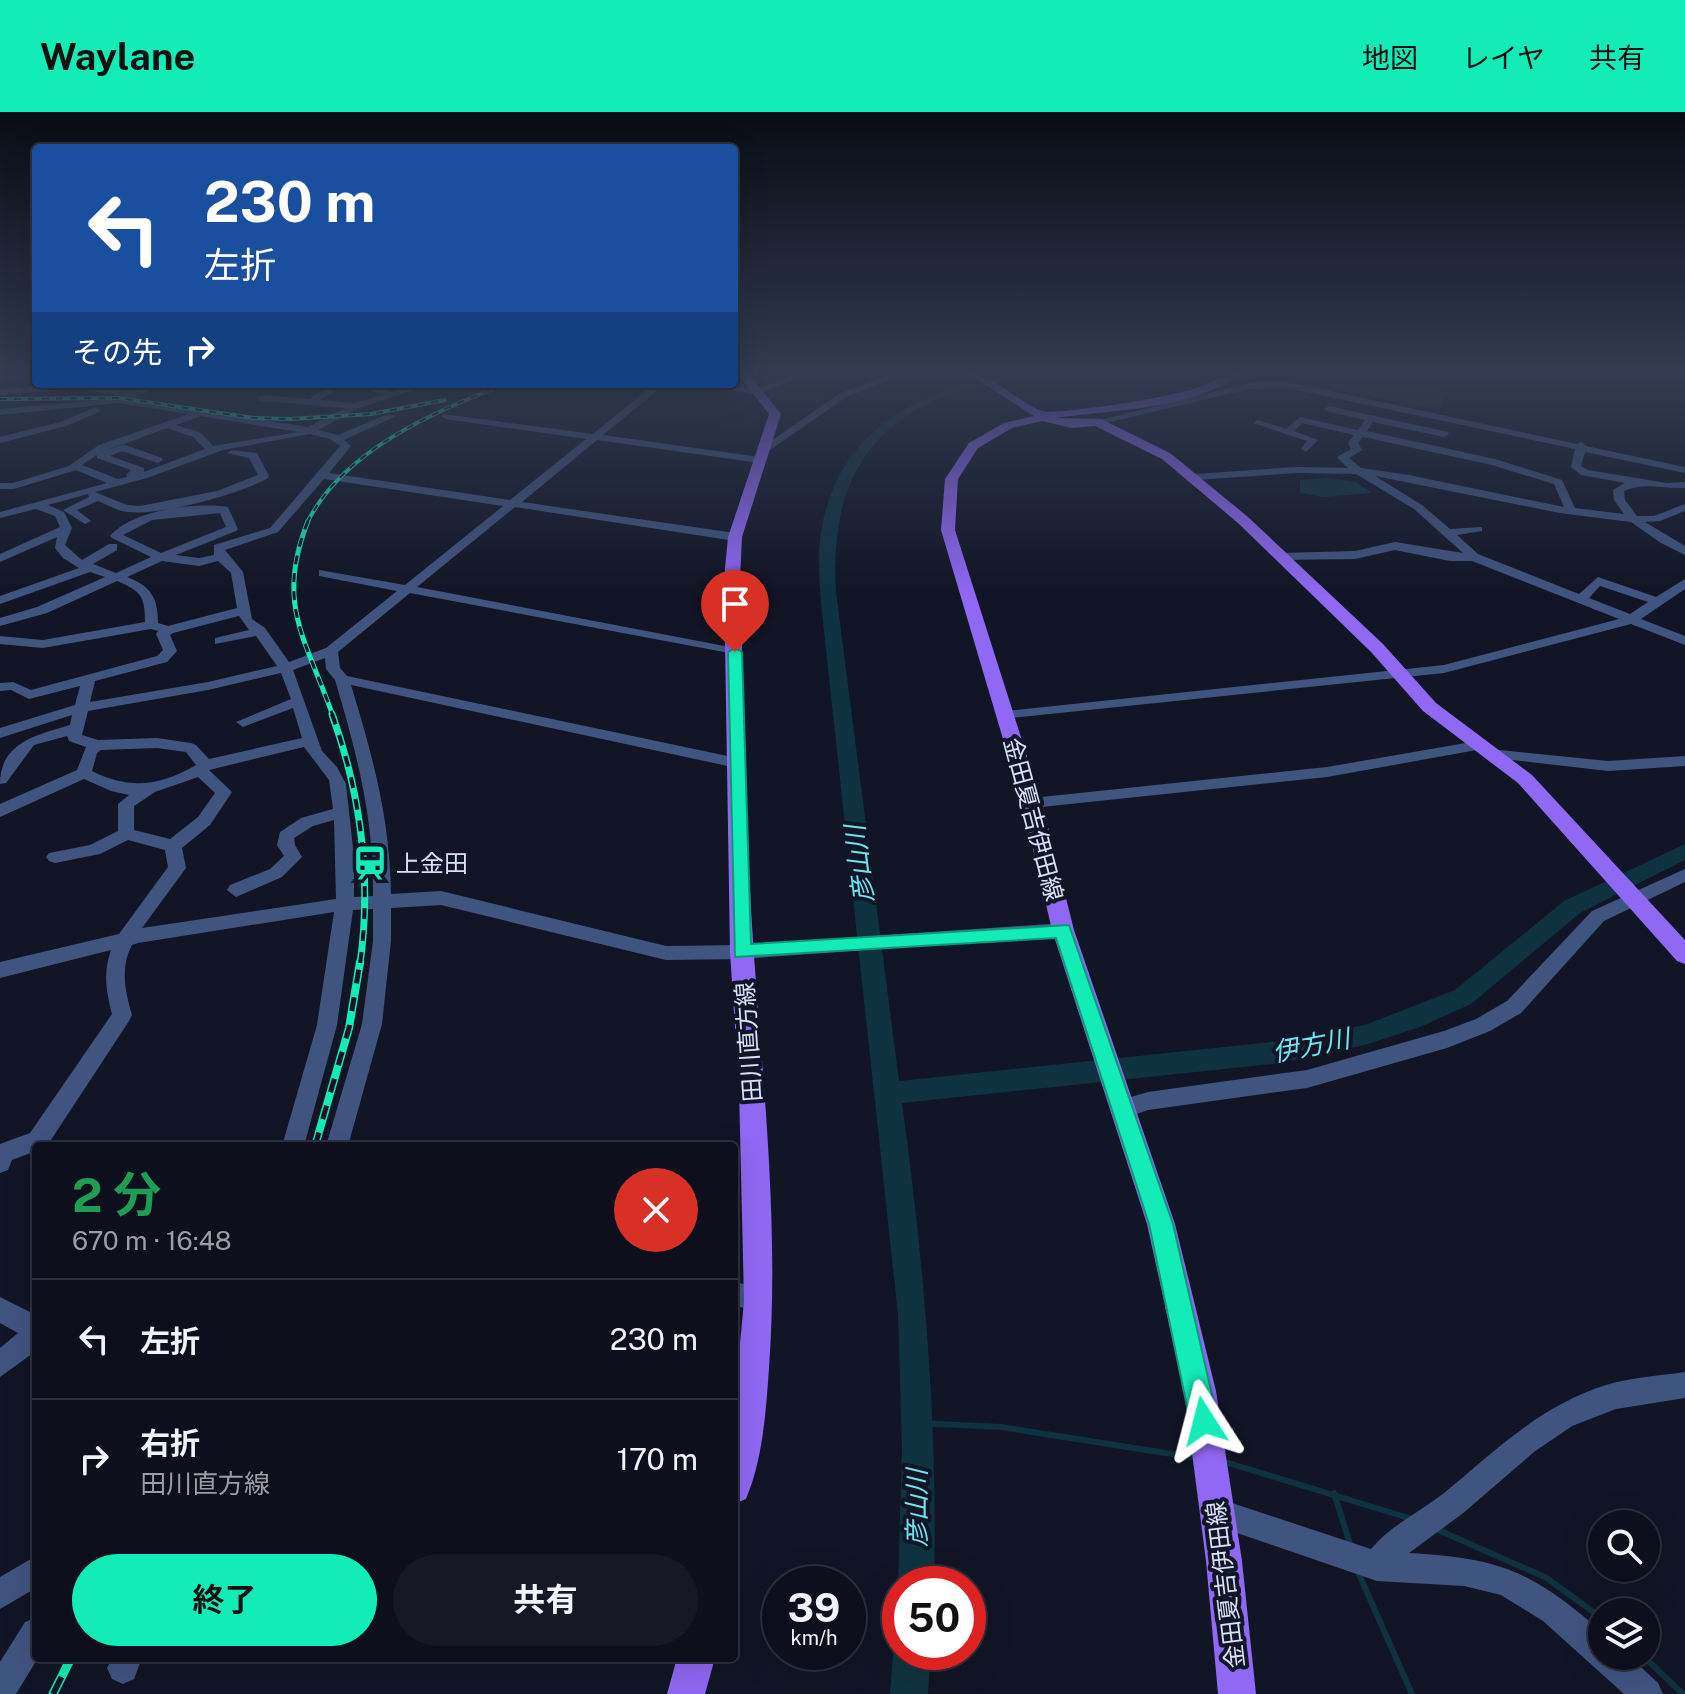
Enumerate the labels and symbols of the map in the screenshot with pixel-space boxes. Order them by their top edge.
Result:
pin [701,570,769,652]
street label: 金田夏吉伊田線 [999,734,1069,904]
water label: 彦山川 [838,820,879,905]
station icon: 上金田 [351,844,389,882]
place label: 上金田 [396,849,468,877]
street label: 田川直方線 [730,981,766,1103]
water label: 伊方川 [1270,1022,1355,1068]
position arrow [1162,1379,1246,1463]
water label: 彦山川 [901,1466,932,1547]
street label: 金田夏吉伊田線 [1201,1500,1249,1670]
speed limit sign: 50 [882,1566,986,1670]

